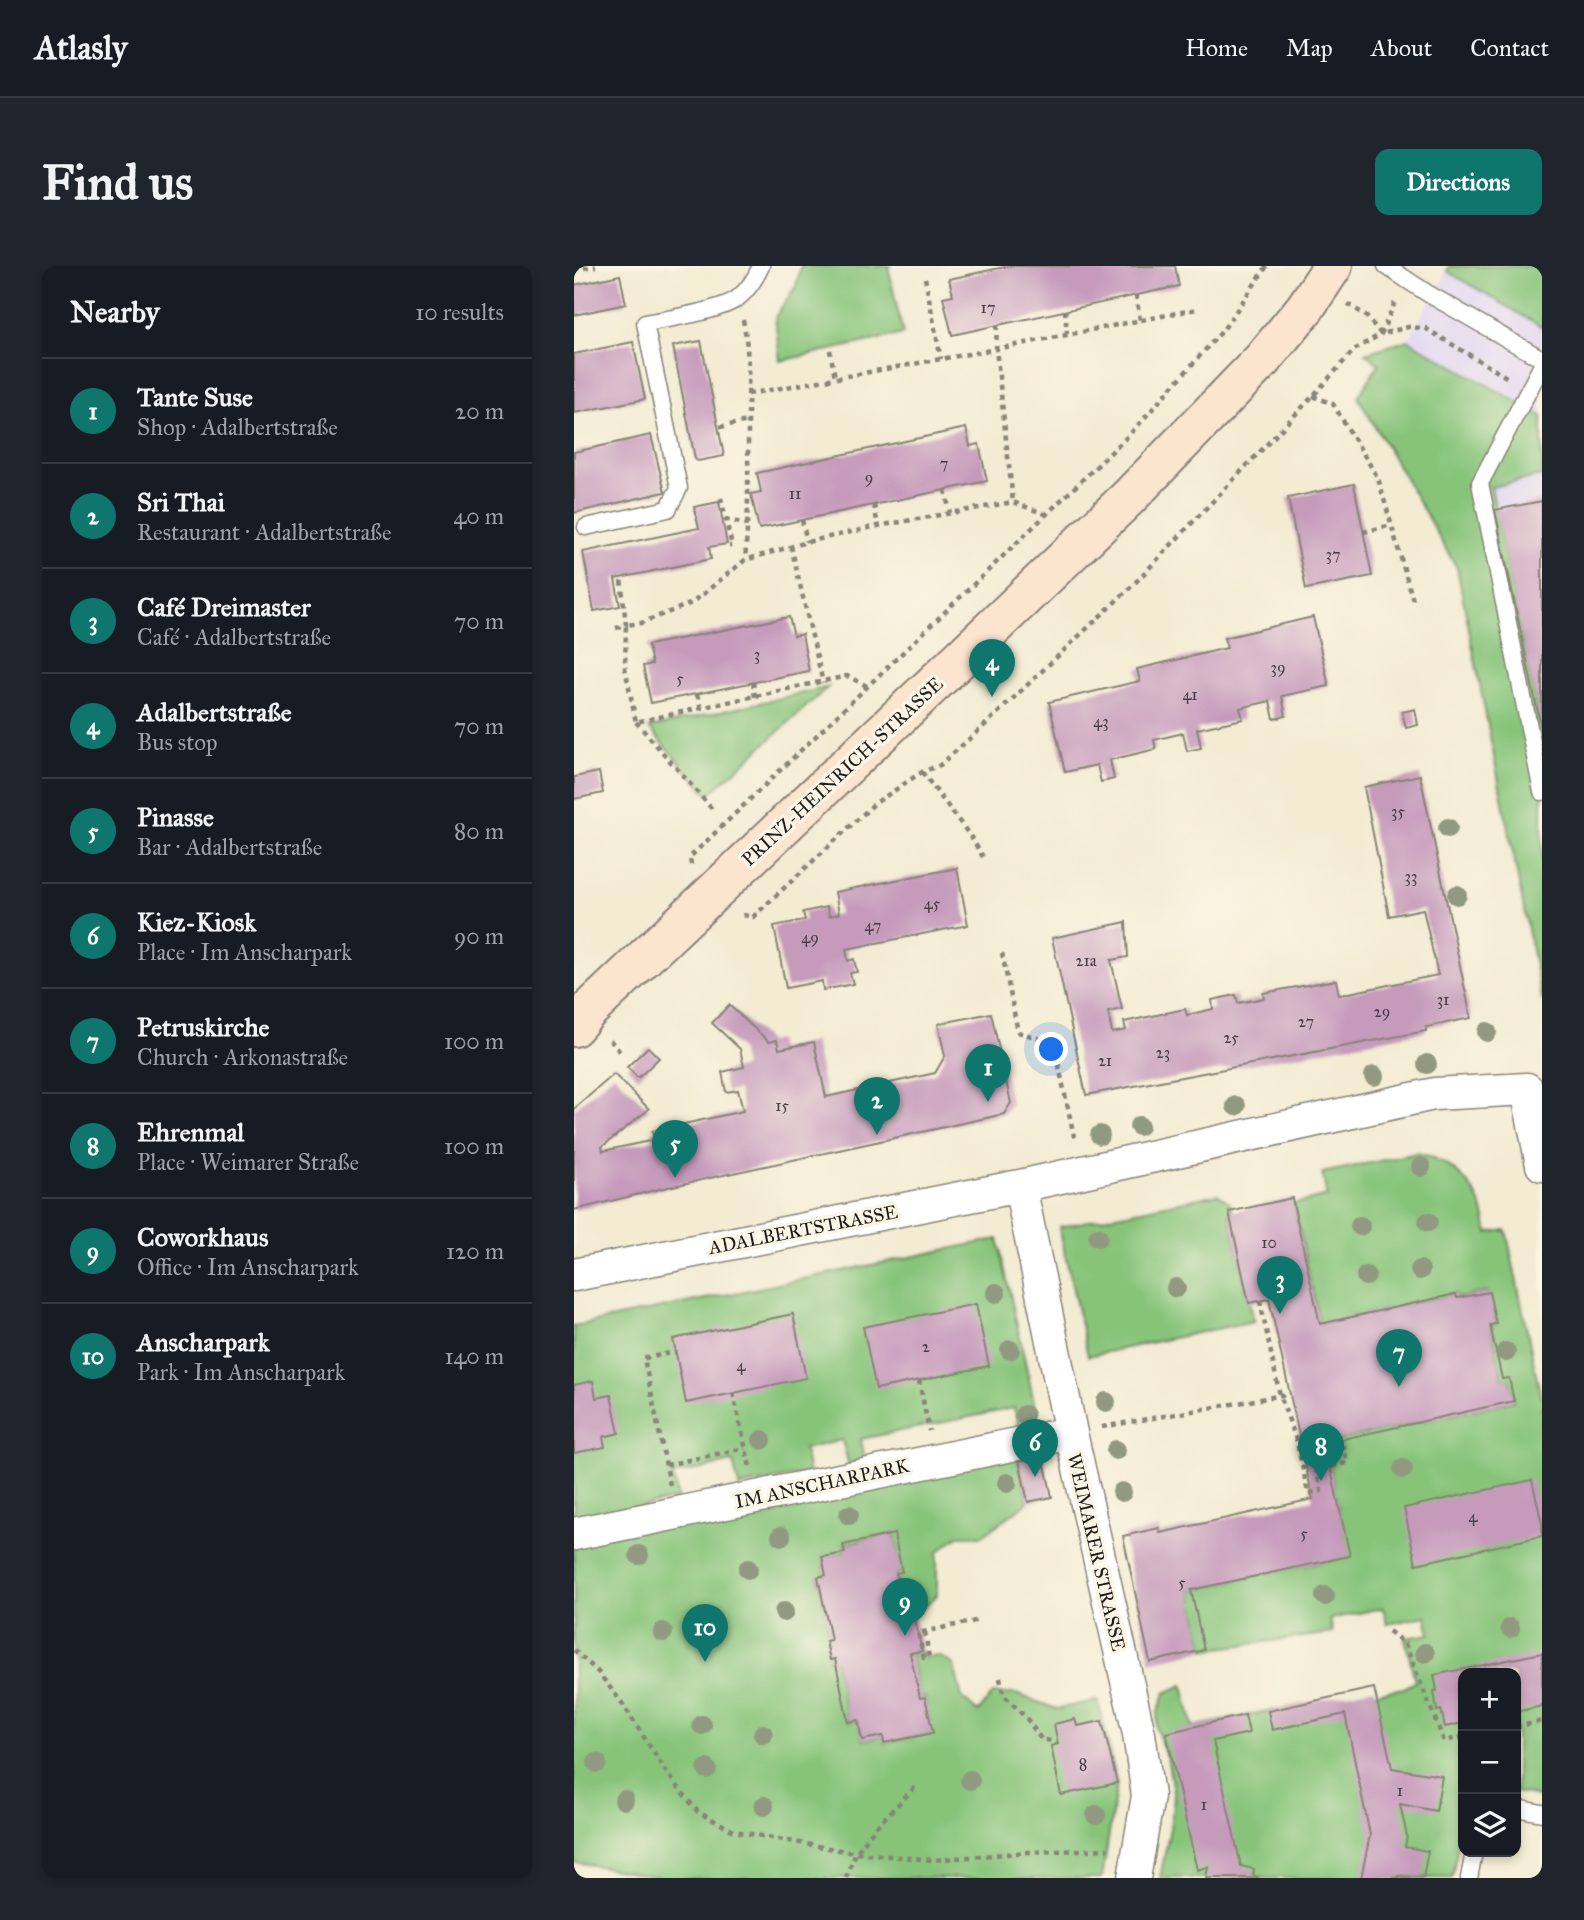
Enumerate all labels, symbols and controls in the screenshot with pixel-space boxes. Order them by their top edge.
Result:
text: Atlasly [35,28,127,68]
text: Home [1185,33,1248,63]
text: Map [1286,33,1333,63]
text: About [1371,33,1432,63]
text: Contact [1470,33,1549,63]
button: Directions [1375,149,1542,215]
text: Find us [42,153,193,212]
text: Nearby [70,294,160,330]
text: 10 results [415,298,504,326]
house number: 17 [981,298,995,317]
text: Tante Suse [137,381,253,413]
text: 1 [88,397,98,425]
text: 20 m [455,397,504,425]
text: Shop · Adalbertstraße [137,413,338,441]
house number: 7 [940,454,948,473]
house number: 9 [865,468,873,487]
house number: 11 [789,484,801,503]
text: Sri Thai [137,486,225,518]
text: 2 [87,502,99,530]
text: 40 m [454,502,504,530]
text: Restaurant · Adalbertstraße [137,518,392,546]
house number: 37 [1326,545,1340,564]
text: Café Dreimaster [137,591,311,623]
text: 3 [88,607,98,635]
text: 70 m [454,607,504,635]
text: Café · Adalbertstraße [137,623,331,651]
pin: 4 [969,639,1015,697]
house number: 3 [754,645,760,664]
house number: 39 [1271,658,1286,677]
house number: 5 [676,669,684,688]
street label: PRINZ-HEINRICH-STRASSE [737,672,948,871]
house number: 41 [1182,685,1198,704]
text: Adalbertstraße [137,696,292,728]
text: 4 [87,712,99,740]
text: 70 m [454,712,504,740]
house number: 43 [1093,712,1109,731]
text: Bus stop [137,728,218,756]
text: Pinasse [137,801,214,833]
house number: 35 [1391,802,1405,821]
text: 5 [88,817,98,845]
text: 80 m [454,817,504,845]
text: Bar · Adalbertstraße [137,833,322,861]
house number: 33 [1405,867,1417,886]
house number: 45 [924,894,941,913]
text: Kiez-Kiosk [137,906,256,938]
house number: 47 [865,916,881,935]
text: 6 [87,922,99,950]
text: 90 m [454,922,504,950]
house number: 49 [801,928,819,947]
text: Place · Im Anscharpark [137,938,352,966]
house number: 21a [1076,951,1097,970]
house number: 31 [1437,990,1449,1009]
house number: 29 [1374,1002,1390,1021]
text: Petruskirche [137,1011,269,1043]
house number: 27 [1298,1012,1314,1031]
text: 7 [87,1027,99,1055]
text: 100 m [444,1027,504,1055]
house number: 25 [1223,1028,1239,1047]
your location [1034,1032,1068,1066]
text: Church · Arkonastraße [137,1043,348,1071]
house number: 23 [1156,1043,1170,1062]
pin: 1 [965,1044,1011,1102]
house number: 21 [1098,1051,1112,1070]
pin: 2 [854,1077,900,1135]
house number: 15 [775,1096,789,1115]
text: Ehrenmal [137,1116,244,1148]
pin: 5 [652,1120,698,1178]
text: 8 [87,1132,99,1160]
text: 100 m [444,1132,504,1160]
text: Place · Weimarer Straße [137,1148,359,1176]
street label: ADALBERTSTRASSE [706,1200,900,1259]
text: Coworkhaus [137,1221,268,1253]
house number: 10 [1261,1233,1277,1252]
text: 9 [87,1237,99,1265]
text: 120 m [446,1237,504,1265]
text: Office · Im Anscharpark [137,1253,359,1281]
pin: 3 [1257,1256,1303,1314]
text: Anscharpark [137,1326,270,1358]
pin: 7 [1376,1329,1422,1387]
house number: 2 [922,1337,930,1356]
text: 10 [82,1342,104,1370]
text: 140 m [444,1342,504,1370]
house number: 4 [737,1356,747,1375]
text: Park · Im Anscharpark [137,1358,345,1386]
pin: 6 [1012,1419,1058,1477]
pin: 8 [1298,1423,1344,1481]
street label: WEIMARER STRASSE [1063,1451,1131,1654]
street label: IM ANSCHARPARK [733,1454,912,1513]
house number: 4 [1469,1507,1479,1526]
house number: 5 [1300,1524,1308,1543]
house number: 5 [1178,1573,1186,1592]
pin: 9 [882,1578,928,1636]
pin: 10 [682,1604,728,1662]
map controls [1458,1668,1521,1857]
button: + [1458,1668,1521,1731]
button: − [1458,1731,1521,1794]
house number: 8 [1079,1755,1087,1774]
house number: 1 [1397,1781,1403,1800]
button: layers [1458,1794,1521,1857]
house number: 1 [1201,1795,1207,1814]

